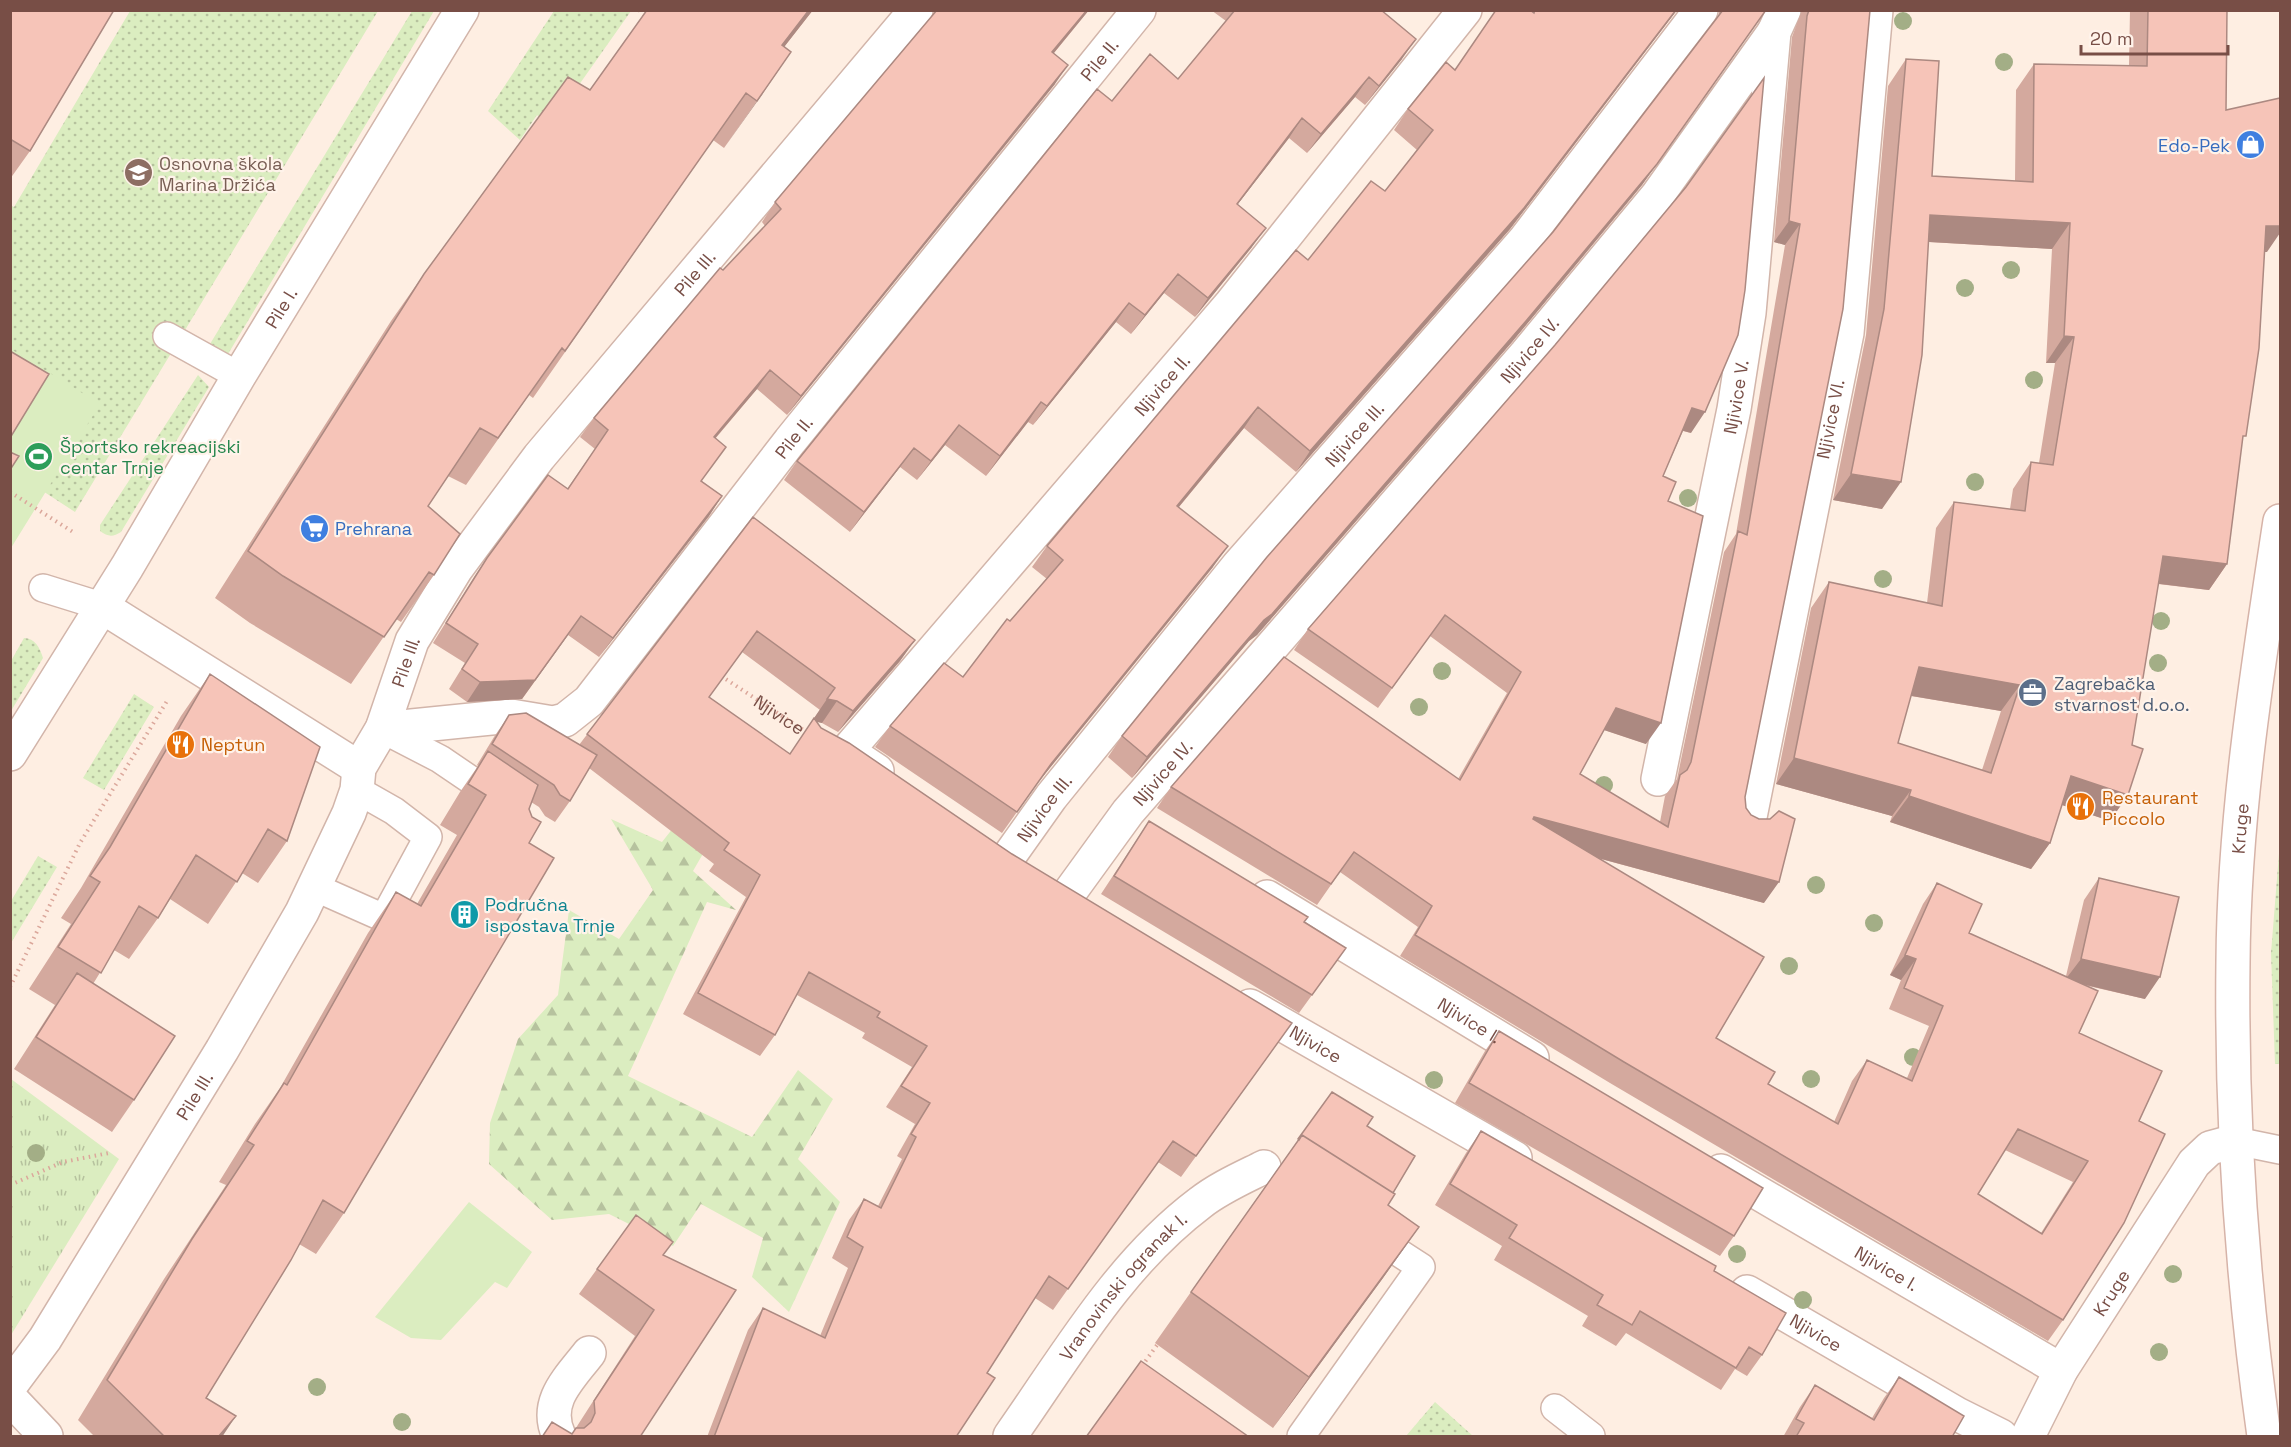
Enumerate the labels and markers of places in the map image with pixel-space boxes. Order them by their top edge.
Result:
shop icon: Edo-Pek [2235,129,2267,161]
place label: Edo-Pek [2158,134,2230,157]
place label: Osnovna škola Marina Držića [159,152,283,196]
school or university icon: Osnovna škola Marina Držića [122,157,154,189]
place label: Športsko rekreacijski centar Trnje [60,435,241,479]
sports icon: Športsko rekreacijski centar Trnje [23,440,55,472]
supermarket icon: Prehrana [298,512,330,544]
place label: Prehrana [335,517,412,540]
place label: Zagrebačka stvarnost d.o.o. [2054,672,2189,716]
office icon: Zagrebačka stvarnost d.o.o. [2017,677,2049,709]
restaurant icon: Neptun [164,728,196,760]
place label: Neptun [201,733,265,756]
place label: Restaurant Piccolo [2102,786,2199,830]
restaurant icon: Restaurant Piccolo [2065,791,2097,823]
place label: Područna ispostava Trnje [485,893,615,937]
building icon: Područna ispostava Trnje [448,898,480,930]

